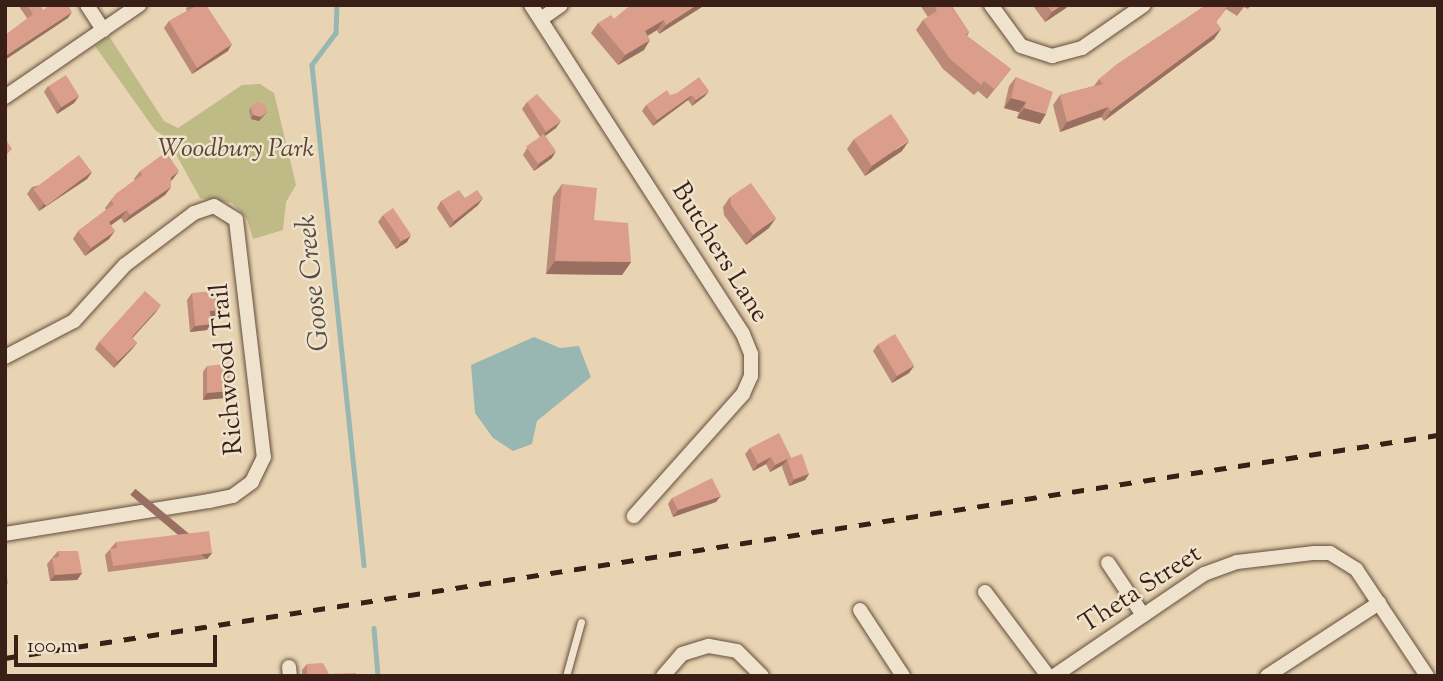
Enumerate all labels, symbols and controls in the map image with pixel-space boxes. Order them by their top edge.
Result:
park label: Woodbury Park [158,134,314,166]
street label: Butchers Lane [664,177,774,329]
water label: Goose Creek [290,213,338,353]
street label: Richwood Trail [205,282,251,456]
street label: Theta Street [1074,539,1208,641]
scale bar [18,622,220,666]
text: 100 m [27,632,78,662]

